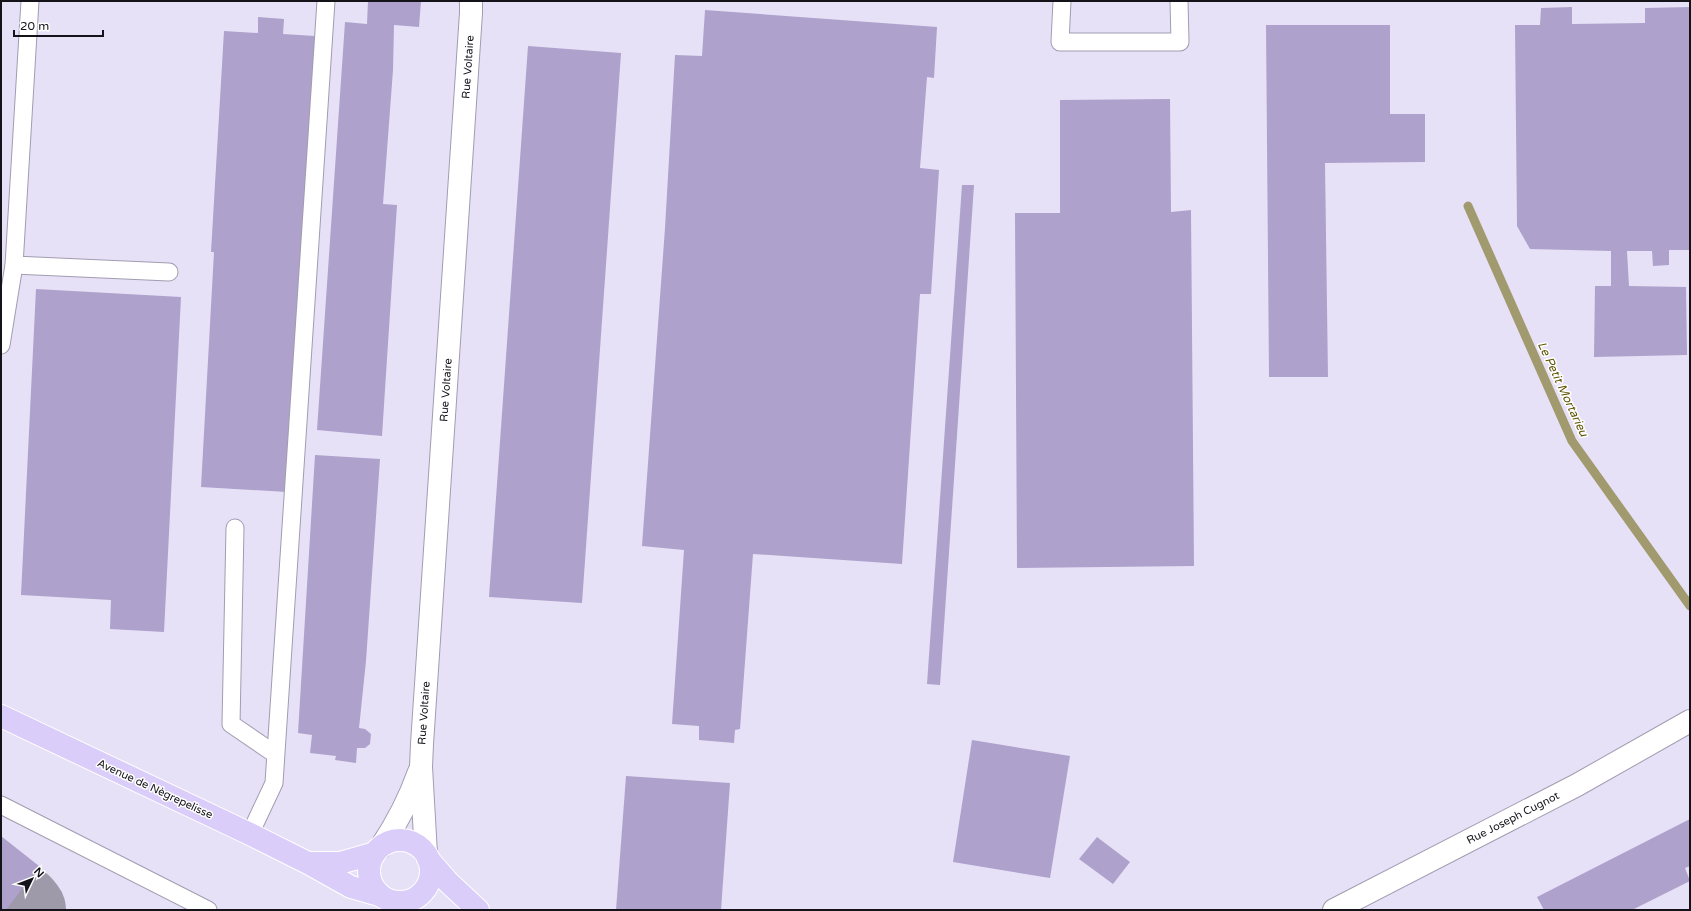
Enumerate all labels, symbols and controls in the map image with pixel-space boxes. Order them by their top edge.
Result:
scale bar [14,12,103,38]
text: 20 m [20,19,49,33]
street label: Rue Voltaire [459,35,477,99]
water label: Le Petit Mortarieu [1535,339,1591,439]
street label: Rue Voltaire [437,358,455,422]
street label: Rue Voltaire [415,681,433,745]
street label: Avenue de Nègrepelisse [95,757,215,821]
street label: Rue Joseph Cugnot [1465,789,1561,847]
north arrow [12,859,52,899]
text: N [31,865,47,880]

